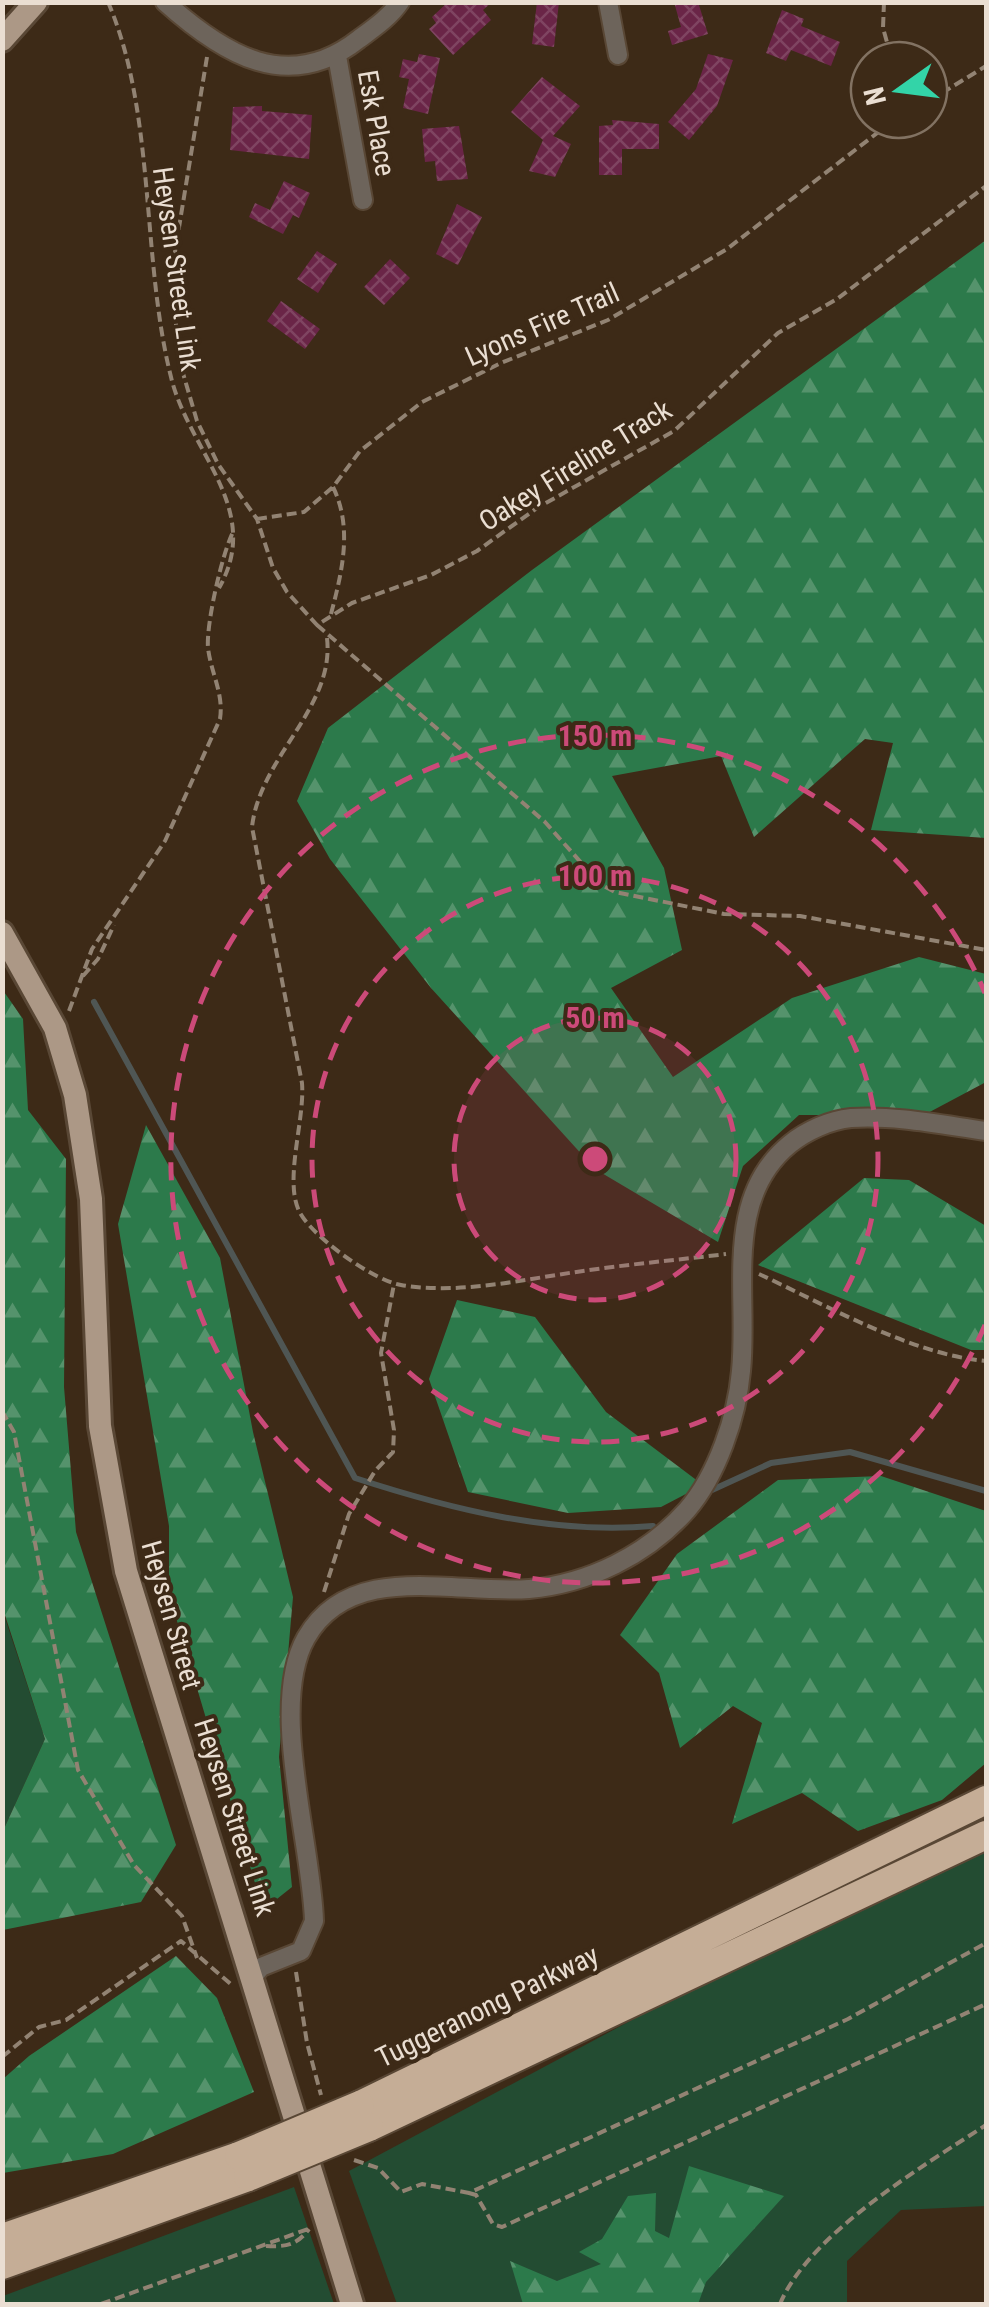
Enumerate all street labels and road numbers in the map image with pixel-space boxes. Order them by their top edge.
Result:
street label: Esk Place [351,67,402,179]
street label: Heysen Street Link [146,165,207,374]
street label: Lyons Fire Trail [460,276,624,373]
street label: Oakey Fireline Track [473,393,678,538]
street label: Heysen Street [135,1537,209,1693]
street label: Heysen Street Link [187,1714,282,1920]
street label: Tuggeranong Parkway [371,1938,604,2075]

